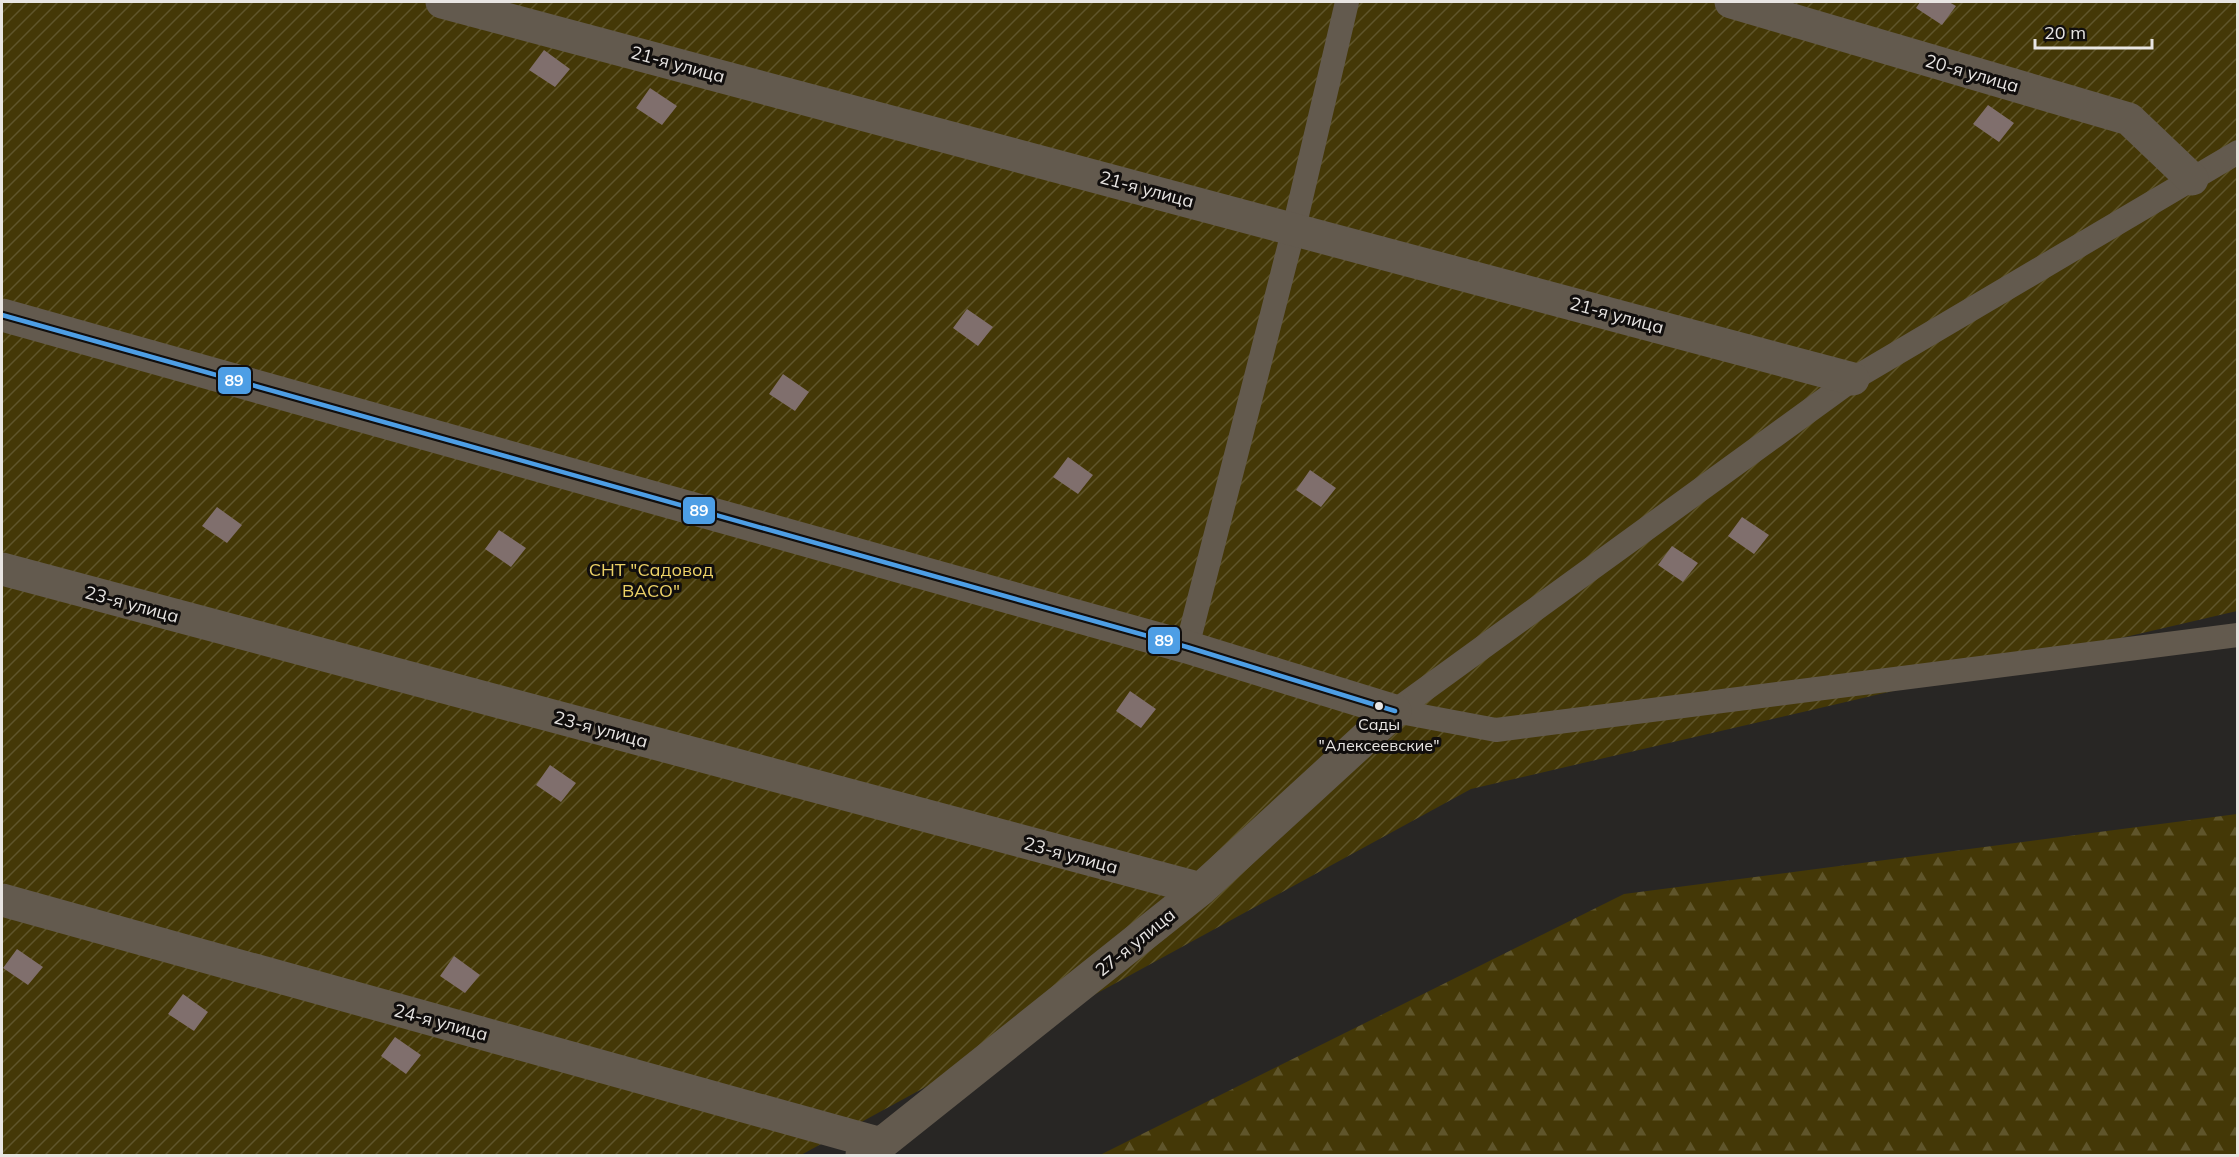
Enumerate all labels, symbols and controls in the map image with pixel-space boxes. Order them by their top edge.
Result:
scale bar [2035,12,2152,50]
text: 20 m [2044,21,2086,44]
street label: 21-я улица [628,40,728,88]
street label: 20-я улица [1923,49,2021,97]
street label: 21-я улица [1097,165,1197,213]
street label: 21-я улица [1567,291,1667,339]
line badge: 89 [217,366,252,395]
text: 89 [224,370,244,390]
line badge: 89 [682,496,716,525]
text: 89 [689,500,709,520]
park label: СНТ "Садовод ВАСО" [589,558,713,602]
street label: 23-я улица [82,580,182,628]
line badge: 89 [1147,626,1181,655]
text: 89 [1154,630,1174,650]
marker: Сады "Алексеевские" [1373,700,1385,712]
street label: 23-я улица [551,705,651,753]
place label: Сады "Алексеевские" [1319,714,1439,755]
street label: 23-я улица [1021,831,1121,879]
street label: 27-я улица [1090,903,1180,981]
street label: 24-я улица [391,998,491,1046]

